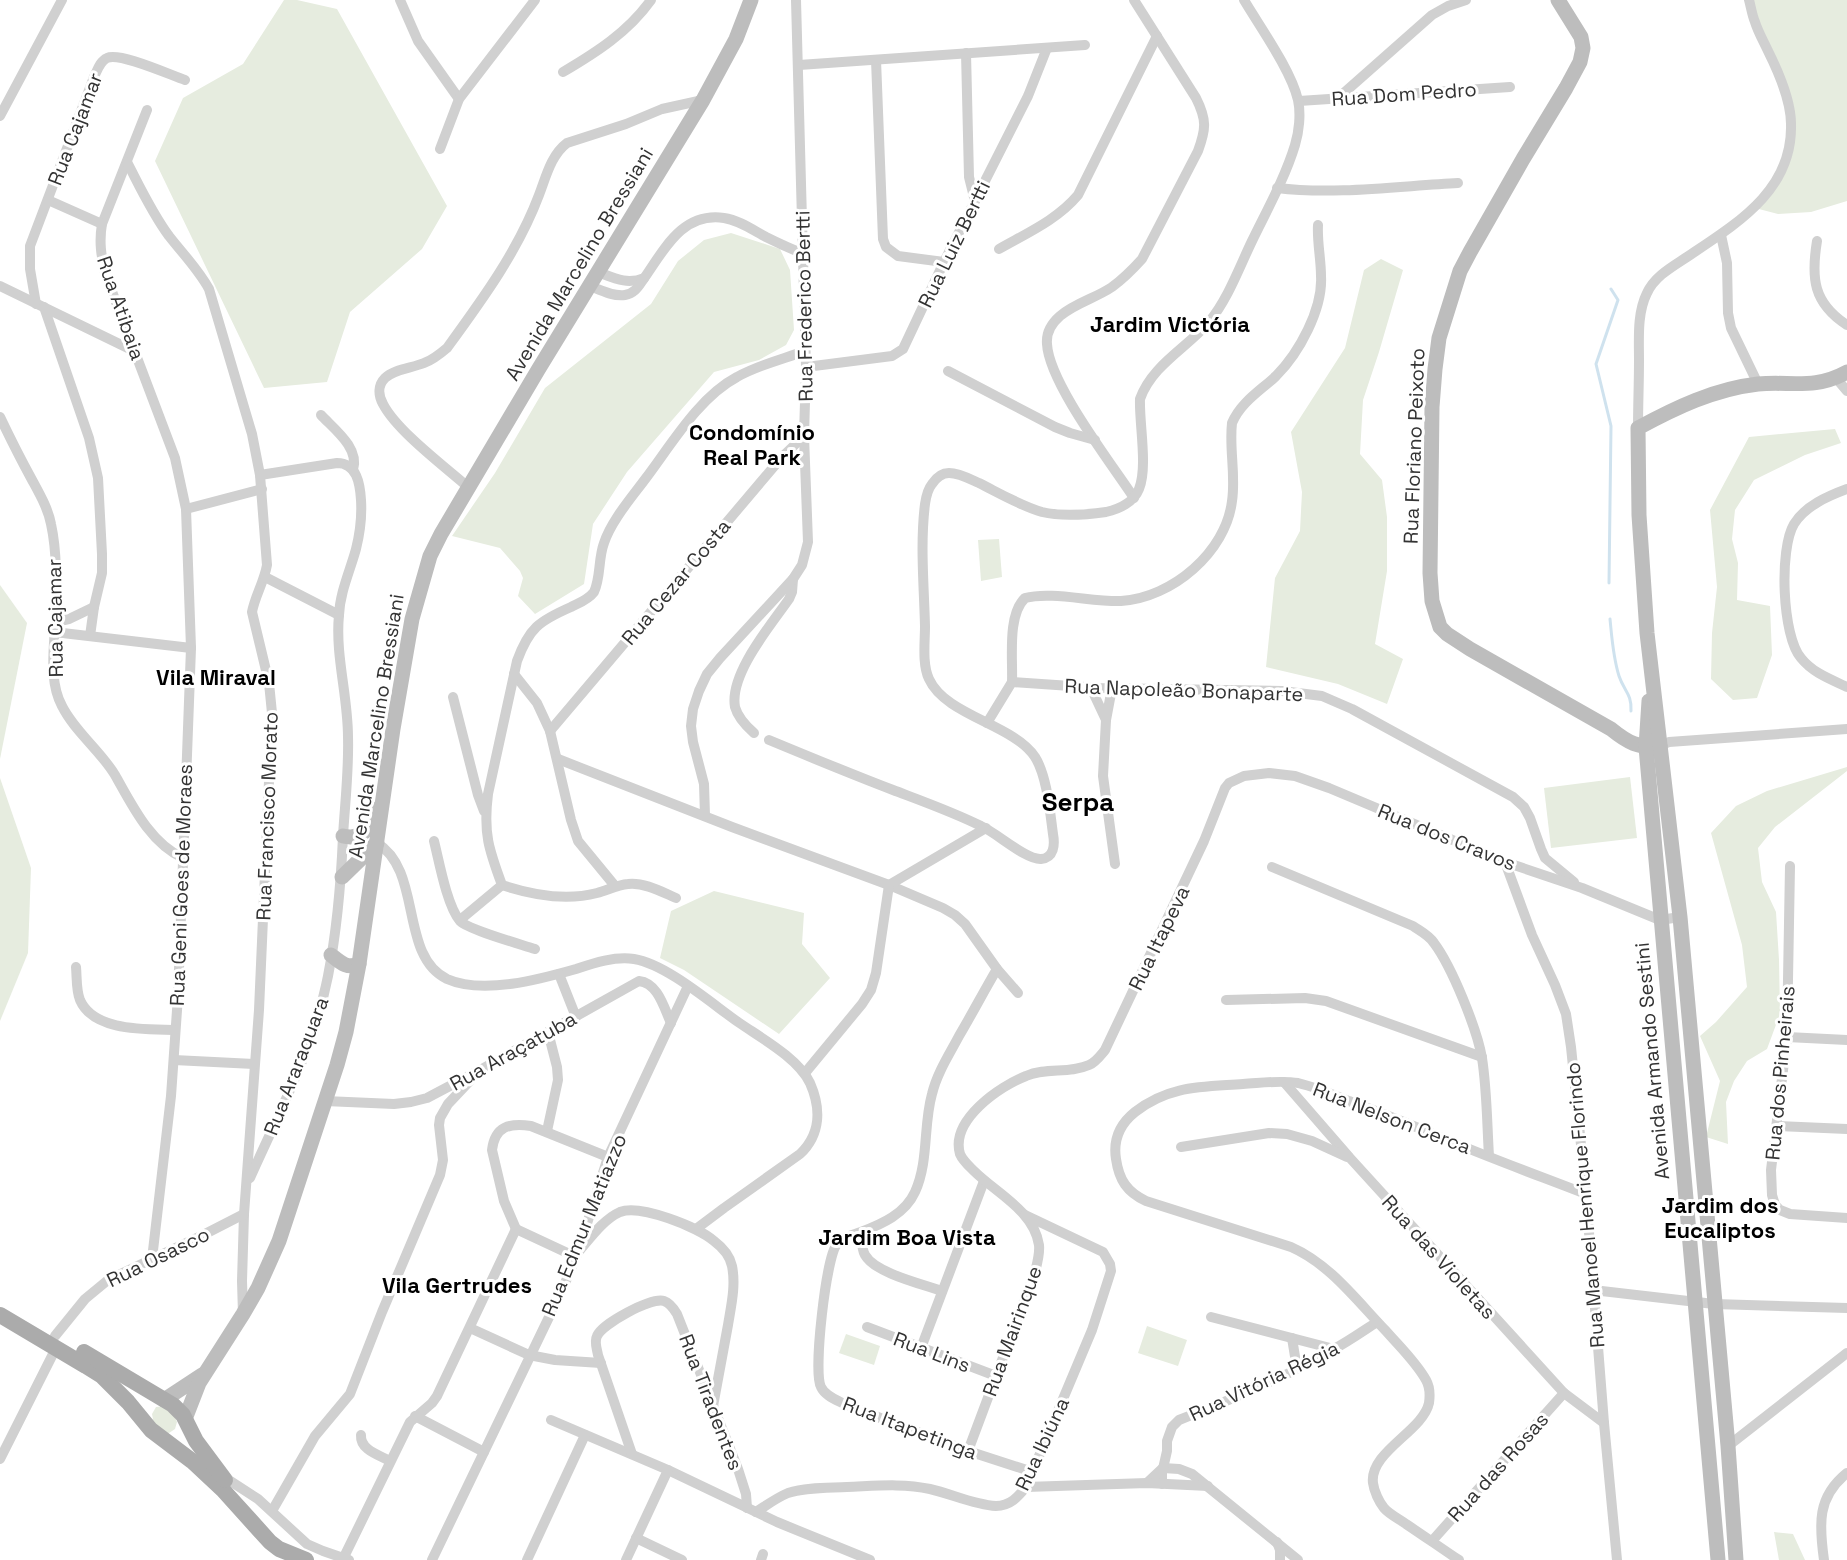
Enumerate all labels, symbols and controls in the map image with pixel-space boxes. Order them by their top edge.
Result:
street label: Rua Cajamar [42,69,108,189]
street label: Rua Dom Pedro [1331,76,1477,112]
street label: Avenida Marcelino Bressiani [499,143,659,385]
street label: Rua Luiz Bertti [912,176,996,312]
street label: Rua Frederico Bertti [789,210,819,402]
street label: Rua Atibaia [91,253,151,363]
district label: Jardim Victória [1090,310,1250,338]
street label: Rua Floriano Peixoto [1398,348,1430,544]
district label: Condomínio Real Park [689,418,815,471]
street label: Rua Cezar Costa [616,514,736,650]
street label: Rua Cajamar [41,559,69,677]
street label: Avenida Marcelino Bressiani [342,592,410,860]
district label: Vila Miraval [156,663,276,691]
street label: Rua Napoleão Bonaparte [1064,673,1304,707]
street label: Rua Francisco Morato [250,711,284,921]
street label: Rua Geni Goes de Moraes [164,763,198,1007]
district label: Serpa [1042,785,1114,819]
street label: Rua dos Cravos [1374,797,1520,877]
street label: Rua Itapeva [1122,881,1196,995]
street label: Avenida Armando Sestini [1629,941,1675,1181]
street label: Rua dos Pinheirais [1759,985,1801,1161]
street label: Rua Araraquara [258,993,334,1139]
street label: Rua Araçatuba [445,1005,581,1097]
street label: Rua Manoel Henrique Florindo [1560,1061,1610,1349]
street label: Rua Nelson Cerca [1309,1076,1475,1160]
street label: Rua Edmur Matiazzo [536,1130,632,1320]
street label: Rua das Violetas [1376,1189,1502,1325]
district label: Jardim dos Eucaliptos [1662,1191,1779,1244]
street label: Rua Osasco [102,1221,214,1293]
district label: Jardim Boa Vista [818,1223,996,1251]
street label: Rua Mairinque [976,1262,1048,1400]
district label: Vila Gertrudes [382,1271,532,1299]
street label: Rua Lins [890,1326,974,1378]
street label: Rua Tiradentes [673,1330,749,1474]
street label: Rua Vitória Régia [1185,1335,1343,1427]
street label: Rua Itapetinga [839,1390,981,1466]
street label: Rua Ibiúna [1009,1393,1075,1495]
street label: Rua das Rosas [1442,1407,1554,1527]

